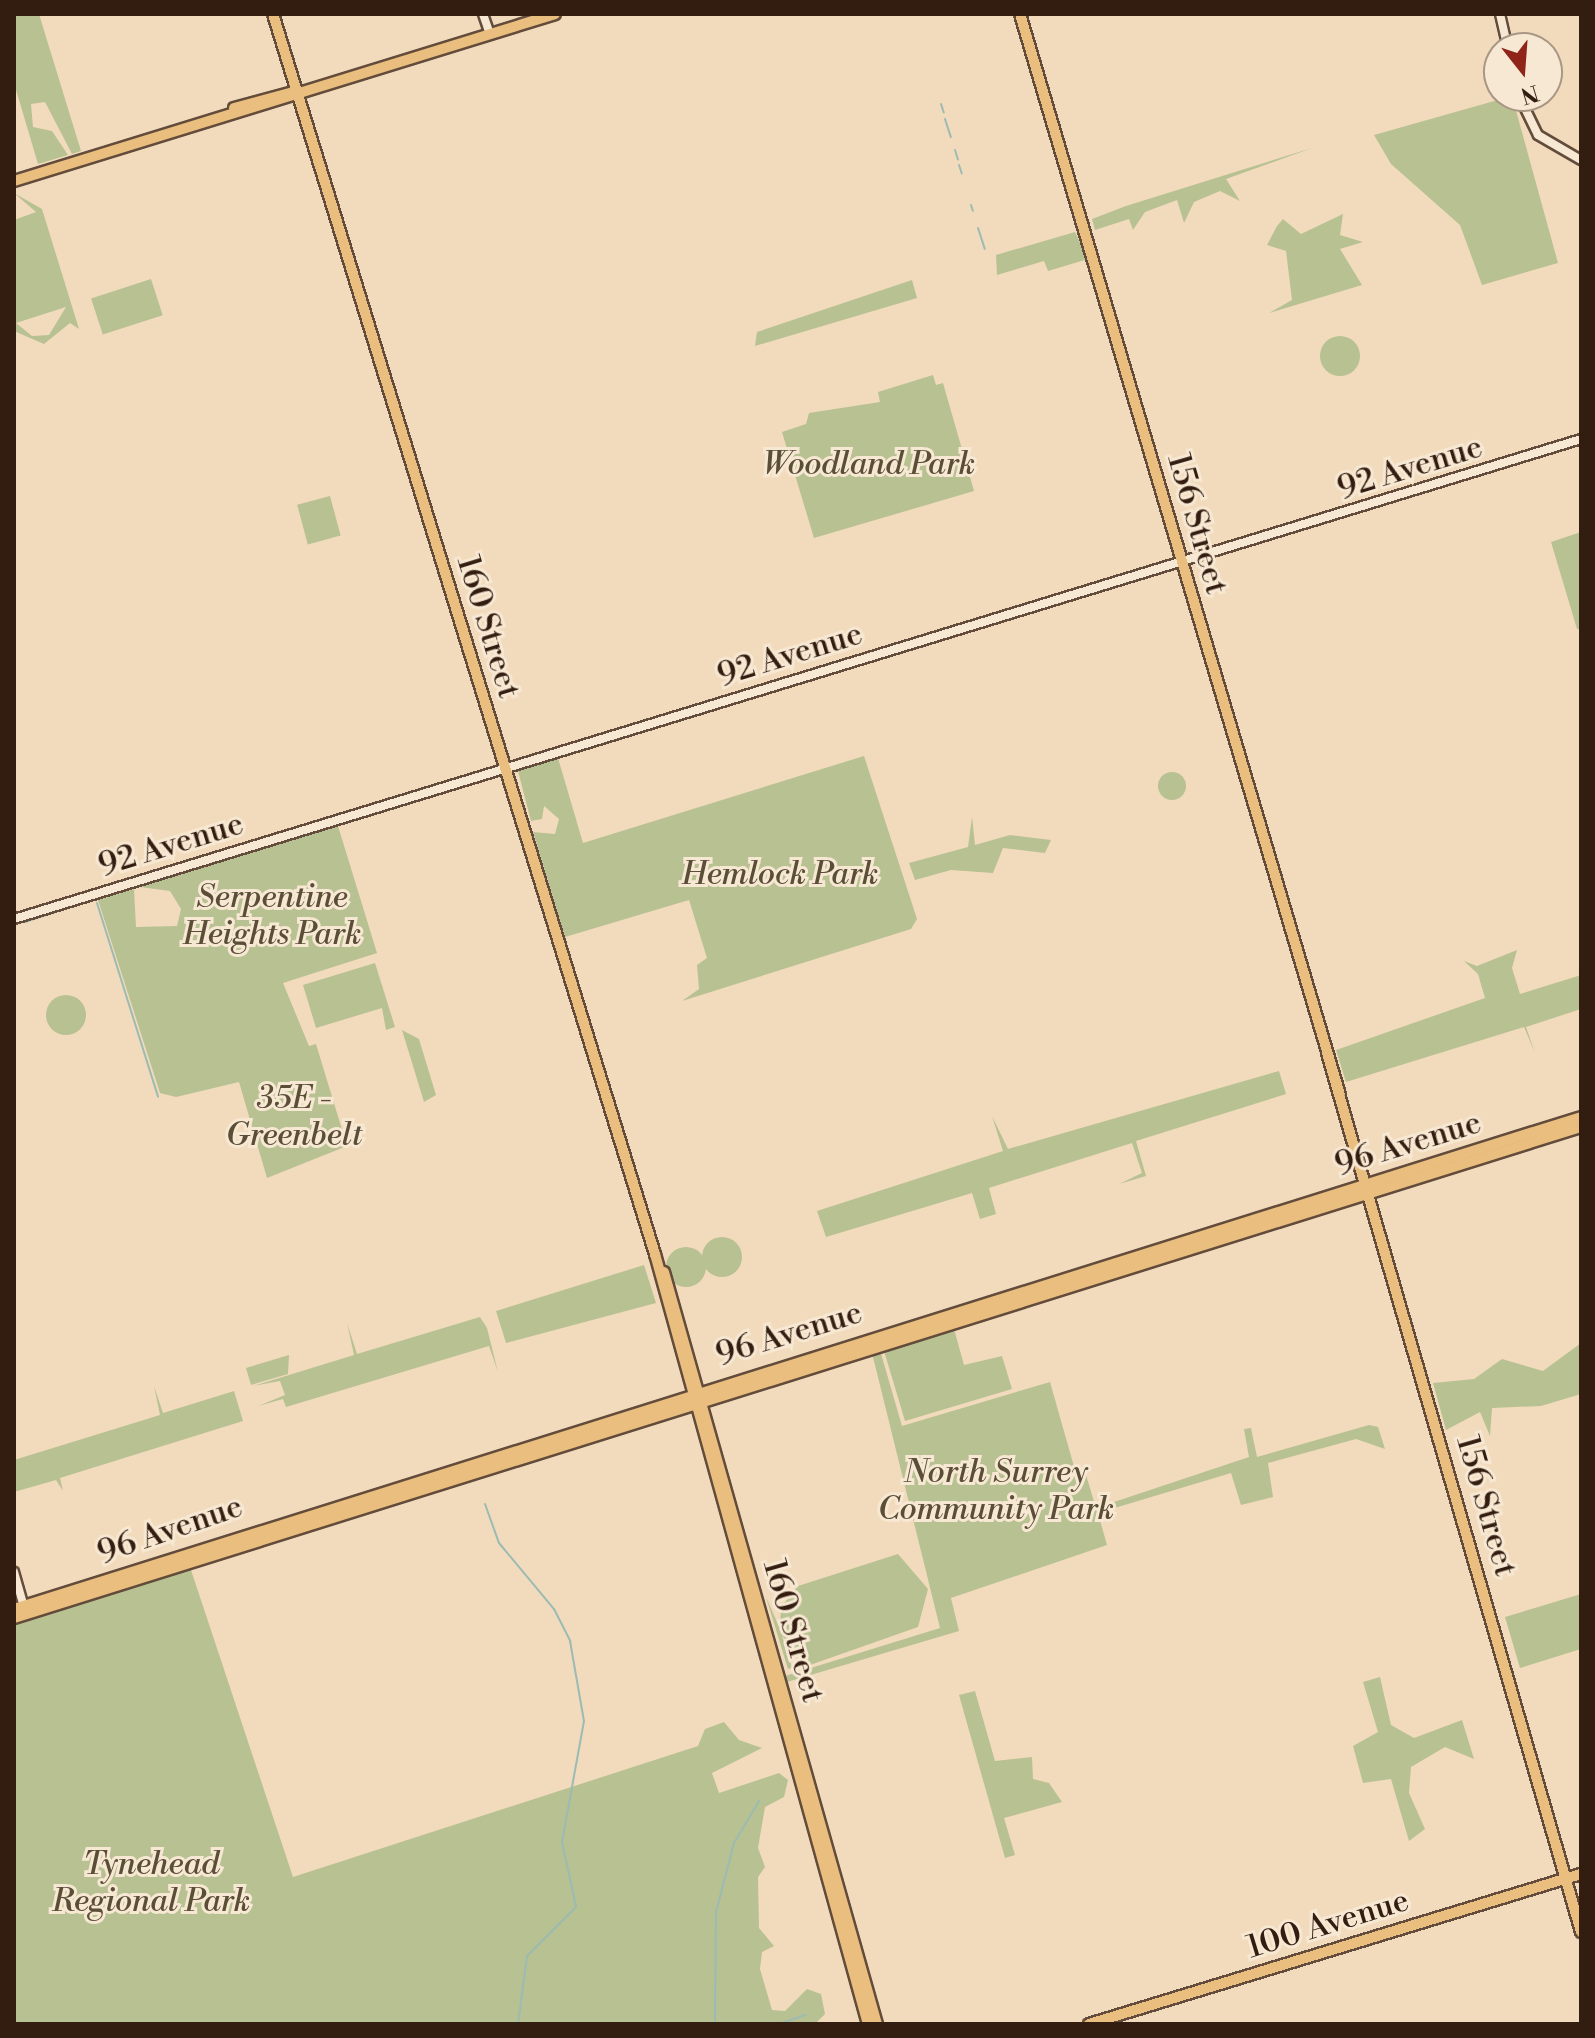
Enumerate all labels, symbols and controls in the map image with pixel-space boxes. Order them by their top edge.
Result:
north arrow [1483,32,1563,112]
text: N [1517,78,1542,109]
street label: 92 Avenue [1333,428,1487,508]
park label: Woodland Park [763,445,975,483]
street label: 156 Street [1159,449,1235,599]
street label: 160 Street [448,551,528,703]
street label: 92 Avenue [713,615,867,695]
street label: 92 Avenue [94,805,248,885]
park label: Hemlock Park [682,855,878,893]
park label: Serpentine Heights Park [182,879,362,954]
park label: 35E - Greenbelt [226,1080,362,1155]
street label: 96 Avenue [1330,1104,1486,1184]
street label: 96 Avenue [711,1294,867,1374]
street label: 156 Street [1448,1431,1524,1581]
park label: North Surrey Community Park [878,1454,1114,1529]
street label: 96 Avenue [92,1487,248,1573]
street label: 160 Street [754,1555,832,1707]
park label: Tynehead Regional Park [52,1846,250,1921]
street label: 100 Avenue [1242,1881,1414,1967]

